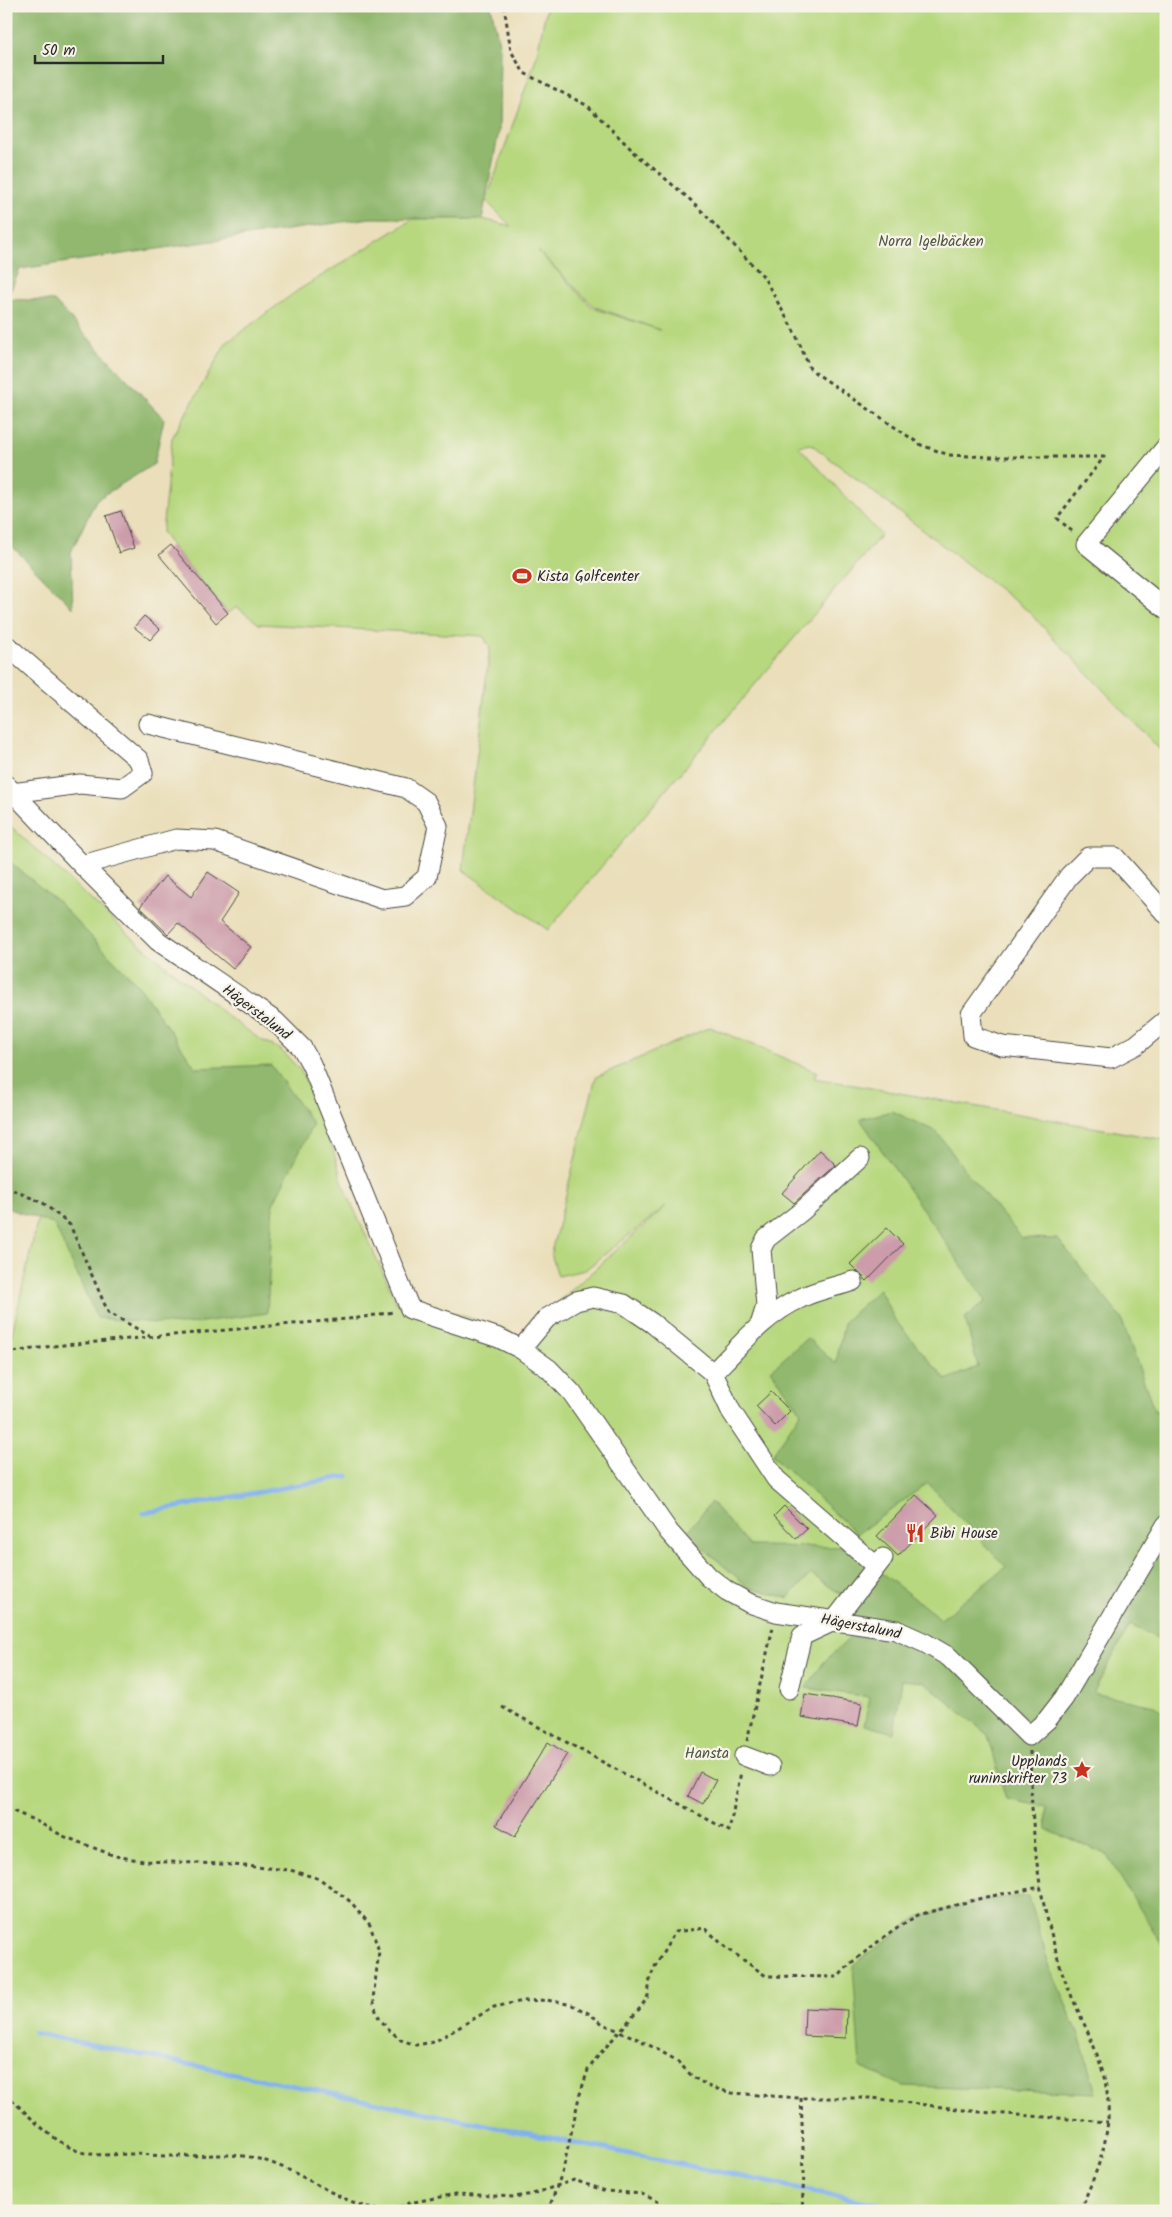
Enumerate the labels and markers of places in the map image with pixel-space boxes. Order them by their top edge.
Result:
sports icon: Kista Golfcenter [511,565,533,587]
place label: Kista Golfcenter [537,565,640,589]
restaurant icon: Bibi House [904,1522,926,1544]
place label: Bibi House [930,1522,998,1546]
place label: Upplands runinskrifter 73 [969,1750,1068,1791]
place icon: Upplands runinskrifter 73 [1071,1759,1093,1781]

